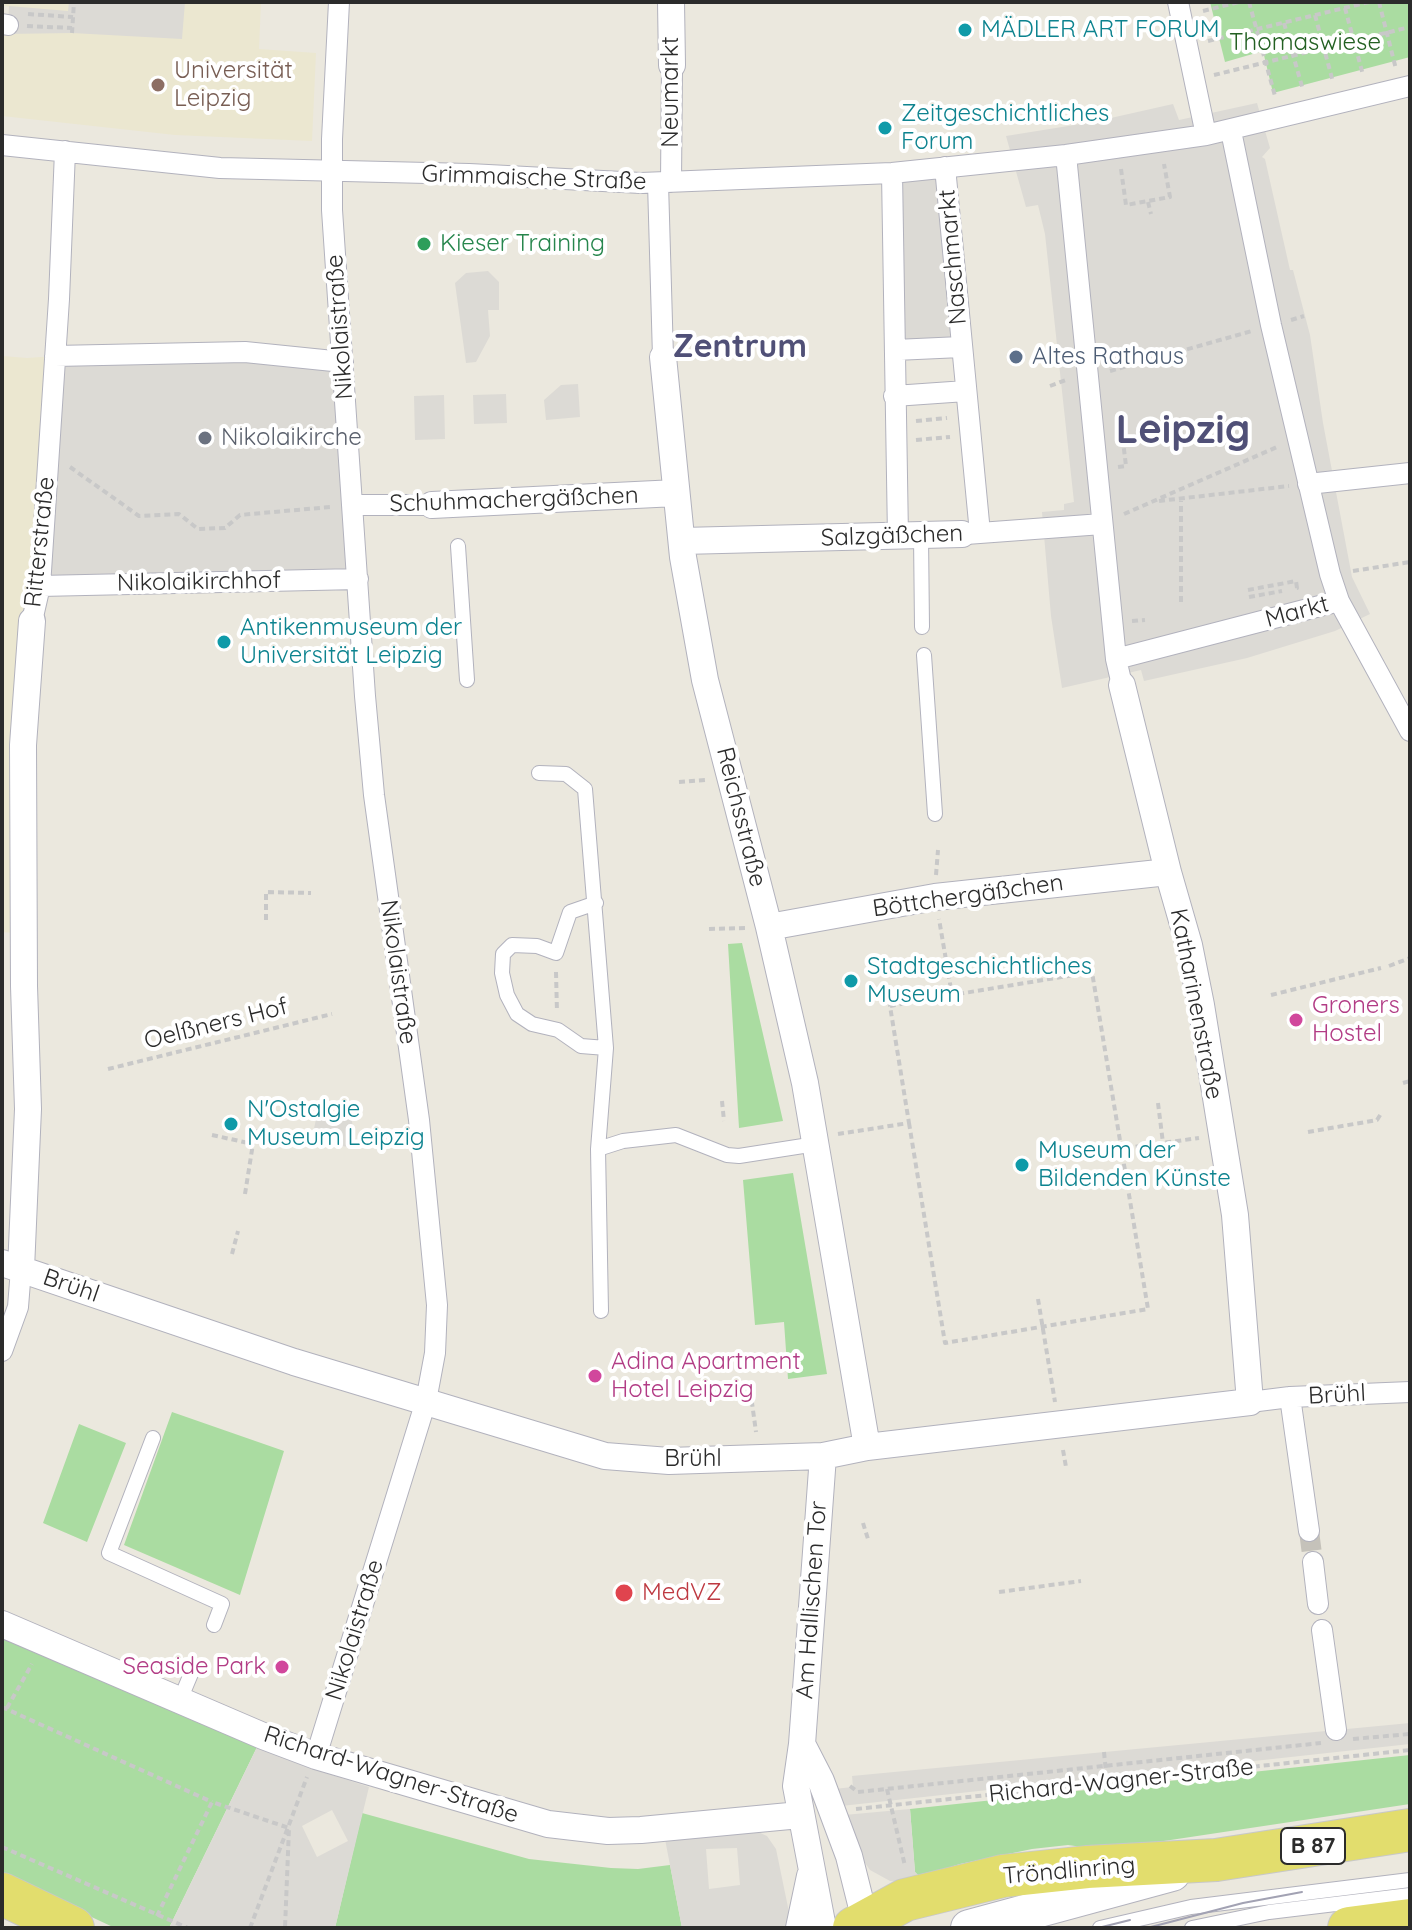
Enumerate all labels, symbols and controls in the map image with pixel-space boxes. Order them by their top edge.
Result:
place label: MÄDLER ART FORUM [981,16,1220,44]
marker: MÄDLER ART FORUM [956,21,974,39]
park label: Thomaswiese [1229,29,1381,57]
street label: Neumarkt [657,36,685,148]
place label: Universität Leipzig [174,57,293,113]
marker: Universität Leipzig [149,76,167,94]
place label: Zeitgeschichtliches Forum [901,100,1109,156]
marker: Zeitgeschichtliches Forum [876,119,894,137]
street label: Grimmaische Straße [421,160,647,196]
street label: Naschmarkt [933,188,973,326]
place label: Kieser Training [440,230,605,258]
marker: Kieser Training [415,235,433,253]
street label: Nikolaistraße [321,253,359,401]
district label: Zentrum [673,328,807,366]
place label: Altes Rathaus [1032,343,1184,371]
marker: Altes Rathaus [1007,348,1025,366]
district label: Leipzig [1116,407,1250,455]
place label: Nikolaikirche [221,424,362,452]
marker: Nikolaikirche [196,429,214,447]
street label: Ritterstraße [19,475,61,609]
street label: Schuhmachergäßchen [389,481,639,519]
street label: Salzgäßchen [820,519,964,553]
street label: Nikolaikirchhof [117,566,281,598]
street label: Markt [1262,590,1332,634]
place label: Antikenmuseum der Universität Leipzig [240,614,462,670]
marker: Antikenmuseum der Universität Leipzig [215,633,233,651]
street label: Reichsstraße [710,744,772,890]
street label: Böttchergäßchen [871,868,1065,924]
street label: Nikolaistraße [374,898,422,1046]
street label: Katharinenstraße [1163,906,1229,1102]
place label: Stadtgeschichtliches Museum [867,953,1092,1009]
marker: Stadtgeschichtliches Museum [842,972,860,990]
street label: Oelßners Hof [141,992,291,1056]
place label: Groners Hostel [1312,992,1400,1048]
marker: Groners Hostel [1287,1011,1305,1029]
place label: N'Ostalgie Museum Leipzig [247,1096,425,1152]
marker: N'Ostalgie Museum Leipzig [222,1115,240,1133]
place label: Museum der Bildenden Künste [1038,1137,1231,1193]
marker: Museum der Bildenden Künste [1013,1156,1031,1174]
street label: Brühl [39,1263,103,1309]
place label: Adina Apartment Hotel Leipzig [611,1348,801,1404]
marker: Adina Apartment Hotel Leipzig [586,1367,604,1385]
street label: Brühl [1307,1379,1367,1411]
street label: Brühl [664,1445,722,1473]
street label: Am Hallischen Tor [791,1500,833,1700]
street label: Nikolaistraße [320,1556,390,1704]
place label: MedVZ [642,1579,721,1607]
marker: MedVZ [613,1582,635,1604]
place label: Seaside Park [122,1653,266,1681]
marker: Seaside Park [273,1658,291,1676]
street label: Richard-Wagner-Straße [260,1720,522,1830]
street label: Richard-Wagner-Straße [987,1753,1255,1809]
road number: B 87 [1281,1828,1345,1864]
street label: Tröndlinring [1002,1851,1136,1891]

